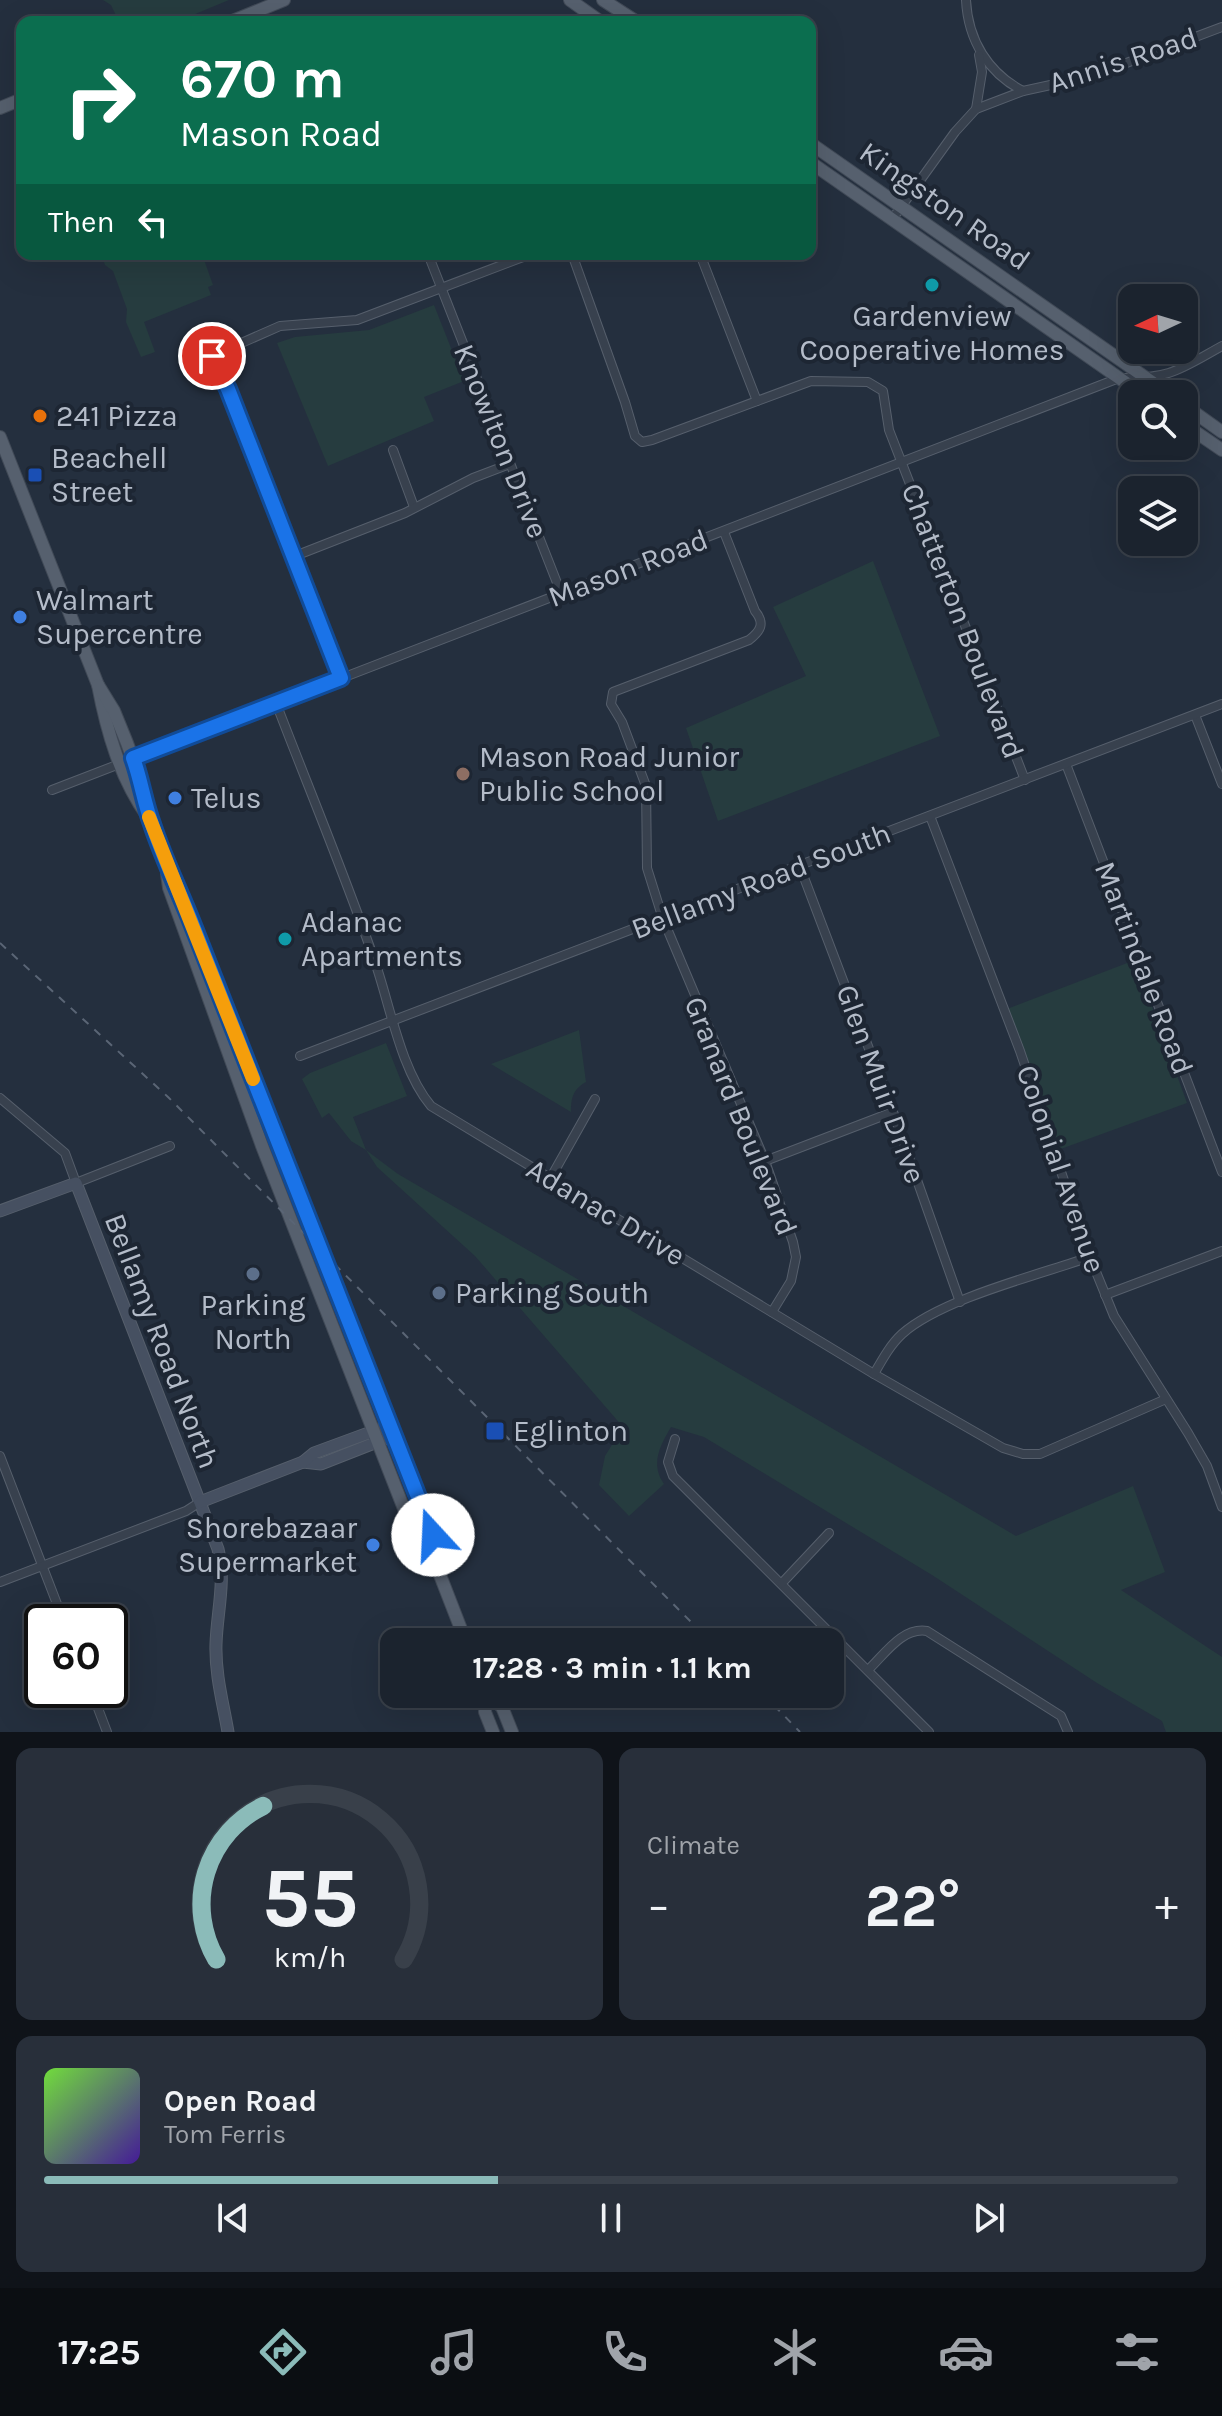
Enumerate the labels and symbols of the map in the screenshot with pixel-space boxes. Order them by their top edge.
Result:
street label: Annis Road [1044,19,1202,101]
street label: Kingston Road [853,134,1037,278]
marker: Gardenview Cooperative Homes [923,276,941,294]
north arrow [1118,284,1198,364]
place label: Gardenview Cooperative Homes [800,298,1065,368]
pin [178,322,246,390]
street label: Knowlton Drive [446,339,556,543]
place label: 241 Pizza [56,398,178,434]
marker: 241 Pizza [31,407,49,425]
place label: Beachell Street [51,440,167,510]
marker: Beachell Street [26,466,44,484]
street label: Chatterton Boulevard [894,478,1032,764]
street label: Mason Road [543,521,713,615]
place label: Walmart Supercentre [36,582,203,652]
marker: Walmart Supercentre [11,608,29,626]
place label: Mason Road Junior Public School [479,739,739,809]
marker: Mason Road Junior Public School [454,765,472,783]
place label: Telus [191,780,262,816]
marker: Telus [166,789,184,807]
street label: Bellamy Road South [626,815,896,947]
street label: Martindale Road [1087,856,1201,1080]
place label: Adanac Apartments [301,904,463,974]
marker: Adanac Apartments [276,930,294,948]
street label: Glen Muir Drive [828,980,934,1188]
street label: Granard Boulevard [677,991,805,1241]
street label: Colonial Avenue [1009,1060,1113,1278]
street label: Adanac Drive [520,1151,692,1273]
street label: Bellamy Road North [97,1209,227,1473]
marker: Parking North [244,1265,262,1283]
place label: Parking South [455,1275,649,1311]
marker: Parking South [430,1284,448,1302]
place label: Parking North [201,1287,305,1357]
place label: Eglinton [513,1413,628,1449]
marker: Eglinton [484,1420,506,1442]
position arrow [391,1493,475,1577]
place label: Shorebazaar Supermarket [178,1510,357,1580]
marker: Shorebazaar Supermarket [364,1536,382,1554]
speed limit sign: 60 [24,1604,128,1708]

